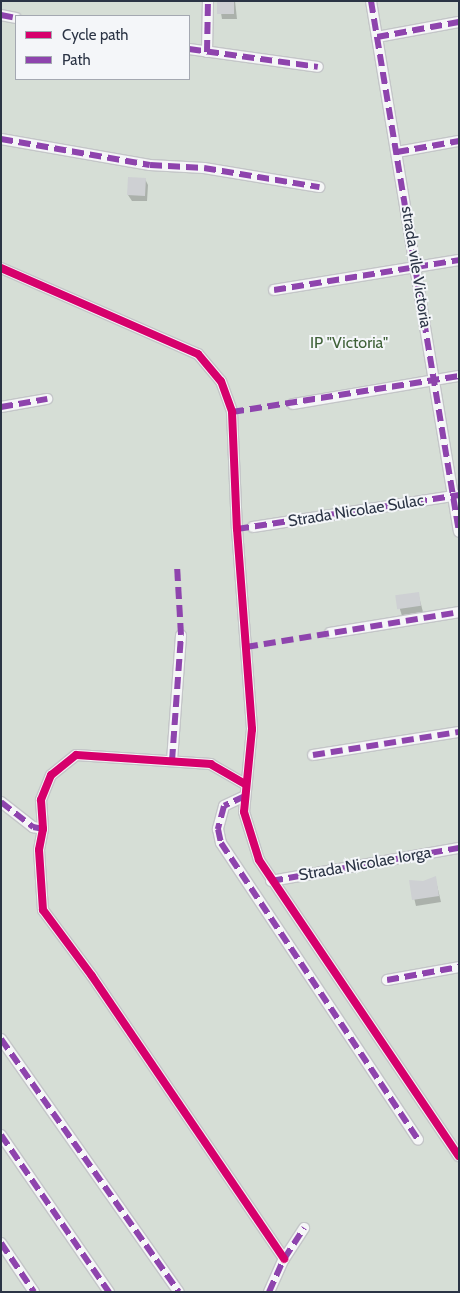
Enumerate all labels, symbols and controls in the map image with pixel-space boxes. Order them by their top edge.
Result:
legend [15,15,190,80]
text: Cycle path [62,26,128,44]
text: Path [62,51,91,69]
street label: strada vile Victoria [397,205,435,329]
park label: IP "Victoria" [310,333,388,353]
street label: Strada Nicolae Sulac [287,491,425,531]
street label: Strada Nicolae Iorga [297,843,433,885]

